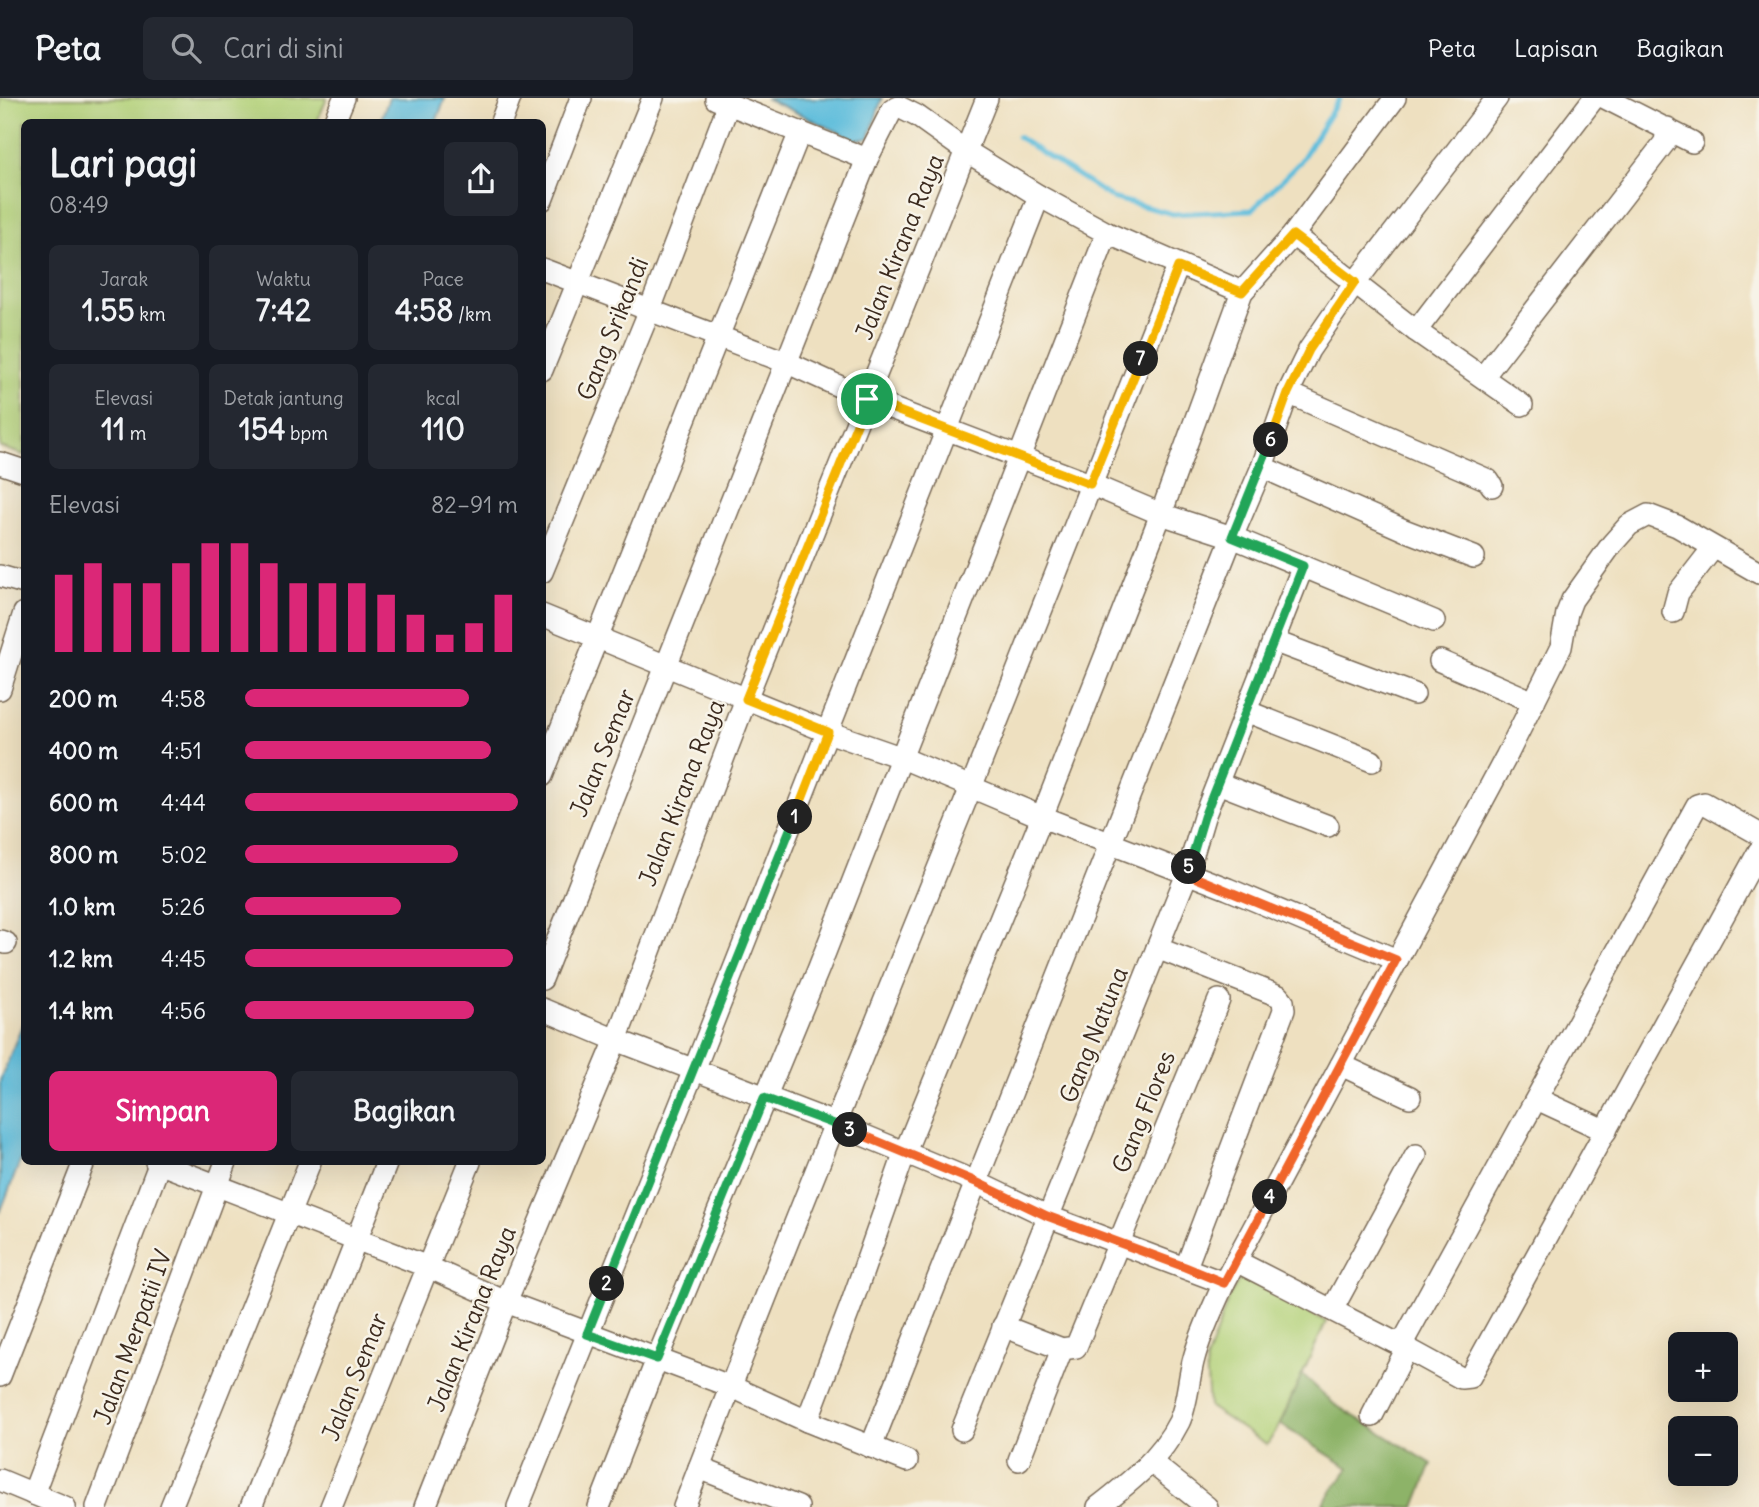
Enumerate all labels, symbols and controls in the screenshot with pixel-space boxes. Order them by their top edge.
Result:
search box [143,17,633,80]
text: Peta [35,27,101,69]
icon: search [167,29,205,67]
text: Cari di sini [223,32,344,65]
text: Peta [1428,33,1476,63]
text: Lapisan [1514,33,1598,63]
text: Bagikan [1636,33,1724,63]
text: Lari pagi [49,140,197,187]
button: share [444,142,518,216]
street label: Jalan Kirana Raya [848,150,950,344]
text: 08:49 [49,190,109,219]
street label: Gang Srikandi [570,253,654,405]
text: Jarak [100,267,148,291]
text: Waktu [256,267,311,291]
text: Pace [423,267,464,291]
text: 1.55 [82,291,135,329]
text: 7:42 [256,291,311,329]
text: 4:58 [395,291,454,329]
text: km [135,302,166,326]
text: /km [454,302,491,326]
pin: 7 [1124,342,1158,376]
text: 7 [1136,346,1145,370]
pin [837,369,897,429]
icon: arrive [848,380,886,418]
text: Elevasi [95,386,153,410]
text: Detak jantung [223,386,344,410]
text: kcal [426,386,460,410]
text: 11 [101,410,125,448]
text: 154 [239,410,285,448]
text: 110 [421,410,465,448]
text: m [125,421,146,445]
text: bpm [285,421,328,445]
pin: 6 [1254,422,1288,458]
text: 6 [1265,427,1276,451]
text: Elevasi [49,490,120,519]
text: 82–91 m [431,490,518,519]
text: 200 m [49,684,118,713]
text: 4:58 [161,684,206,713]
street label: Jalan Semar [563,684,641,821]
street label: Jalan Kirana Raya [632,695,730,890]
text: 400 m [49,736,118,765]
text: 4:51 [161,736,202,765]
text: 600 m [49,788,118,817]
text: 4:44 [161,788,206,817]
pin: 1 [778,800,812,834]
text: 1 [791,804,798,828]
text: 800 m [49,840,118,869]
text: 5:02 [161,840,207,869]
pin: 5 [1172,850,1206,884]
text: 5 [1183,854,1194,878]
text: 1.0 km [49,892,115,921]
text: 5:26 [161,892,205,921]
text: 1.2 km [49,944,113,973]
text: 4:45 [161,944,206,973]
street label: Gang Natuna [1052,962,1134,1107]
text: 1.4 km [49,996,113,1025]
text: 4:56 [161,996,206,1025]
street label: Gang Flores [1105,1046,1181,1177]
button: Simpan [49,1071,277,1151]
button: Bagikan [291,1071,518,1151]
pin: 3 [832,1112,868,1148]
text: 3 [844,1117,855,1141]
pin: 4 [1252,1180,1288,1214]
text: 4 [1264,1184,1275,1208]
street label: Jalan Kirana Raya [420,1222,522,1416]
street label: Jalan Merpatii IV [87,1245,178,1428]
pin: 2 [590,1266,624,1302]
text: 2 [601,1271,612,1295]
street label: Jalan Semar [315,1308,393,1445]
map controls [1668,1332,1738,1486]
button: + [1668,1332,1738,1402]
button: − [1668,1416,1738,1486]

